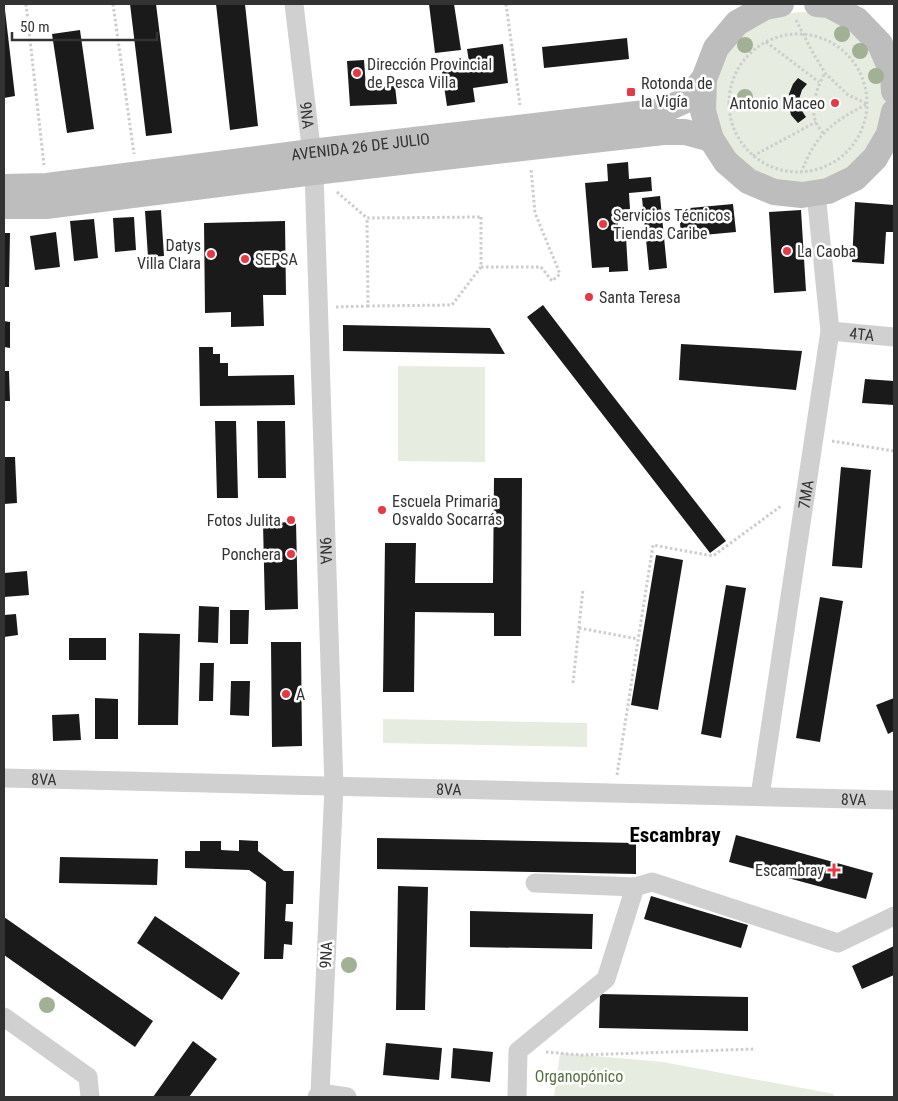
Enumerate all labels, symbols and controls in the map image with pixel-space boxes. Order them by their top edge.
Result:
scale bar [12,10,158,42]
text: 50 m [20,18,50,36]
place label: Dirección Provincial de Pesca Villa [367,55,492,92]
marker: Dirección Provincial de Pesca Villa [351,67,363,79]
place label: Rotonda de la Vigía [641,74,713,111]
marker: Rotonda de la Vigía [625,86,637,98]
place label: Antonio Maceo [730,94,825,113]
marker: Antonio Maceo [829,97,841,109]
street label: 9NA [296,101,318,130]
street label: AVENIDA 26 DE JULIO [290,129,431,164]
place label: Servicios Técnicos Tiendas Caribe [613,206,731,243]
marker: Servicios Técnicos Tiendas Caribe [597,218,609,230]
place label: Datys Villa Clara [137,236,201,273]
place label: La Caoba [797,242,856,261]
marker: La Caoba [781,245,793,257]
marker: Datys Villa Clara [205,248,217,260]
place label: SEPSA [255,250,298,269]
marker: SEPSA [239,253,251,265]
place label: Santa Teresa [599,288,681,307]
marker: Santa Teresa [583,291,595,303]
street label: 4TA [849,323,875,345]
street label: 7MA [794,478,817,510]
place label: Escuela Primaria Osvaldo Socarrás [392,492,502,529]
marker: Escuela Primaria Osvaldo Socarrás [376,504,388,516]
place label: Fotos Julita [207,511,281,530]
marker: Fotos Julita [285,514,297,526]
street label: 9NA [316,537,336,565]
place label: Ponchera [222,545,281,564]
marker: Ponchera [285,548,297,560]
place label: A [296,685,305,704]
marker: A [280,688,292,700]
street label: 8VA [31,769,57,789]
street label: 8VA [436,779,462,799]
street label: 8VA [841,789,867,809]
district label: Escambray [629,823,721,847]
place label: Escambray [755,861,824,880]
marker: Escambray [828,864,840,876]
street label: 9NA [316,941,336,969]
park label: Organopónico [535,1067,623,1086]

